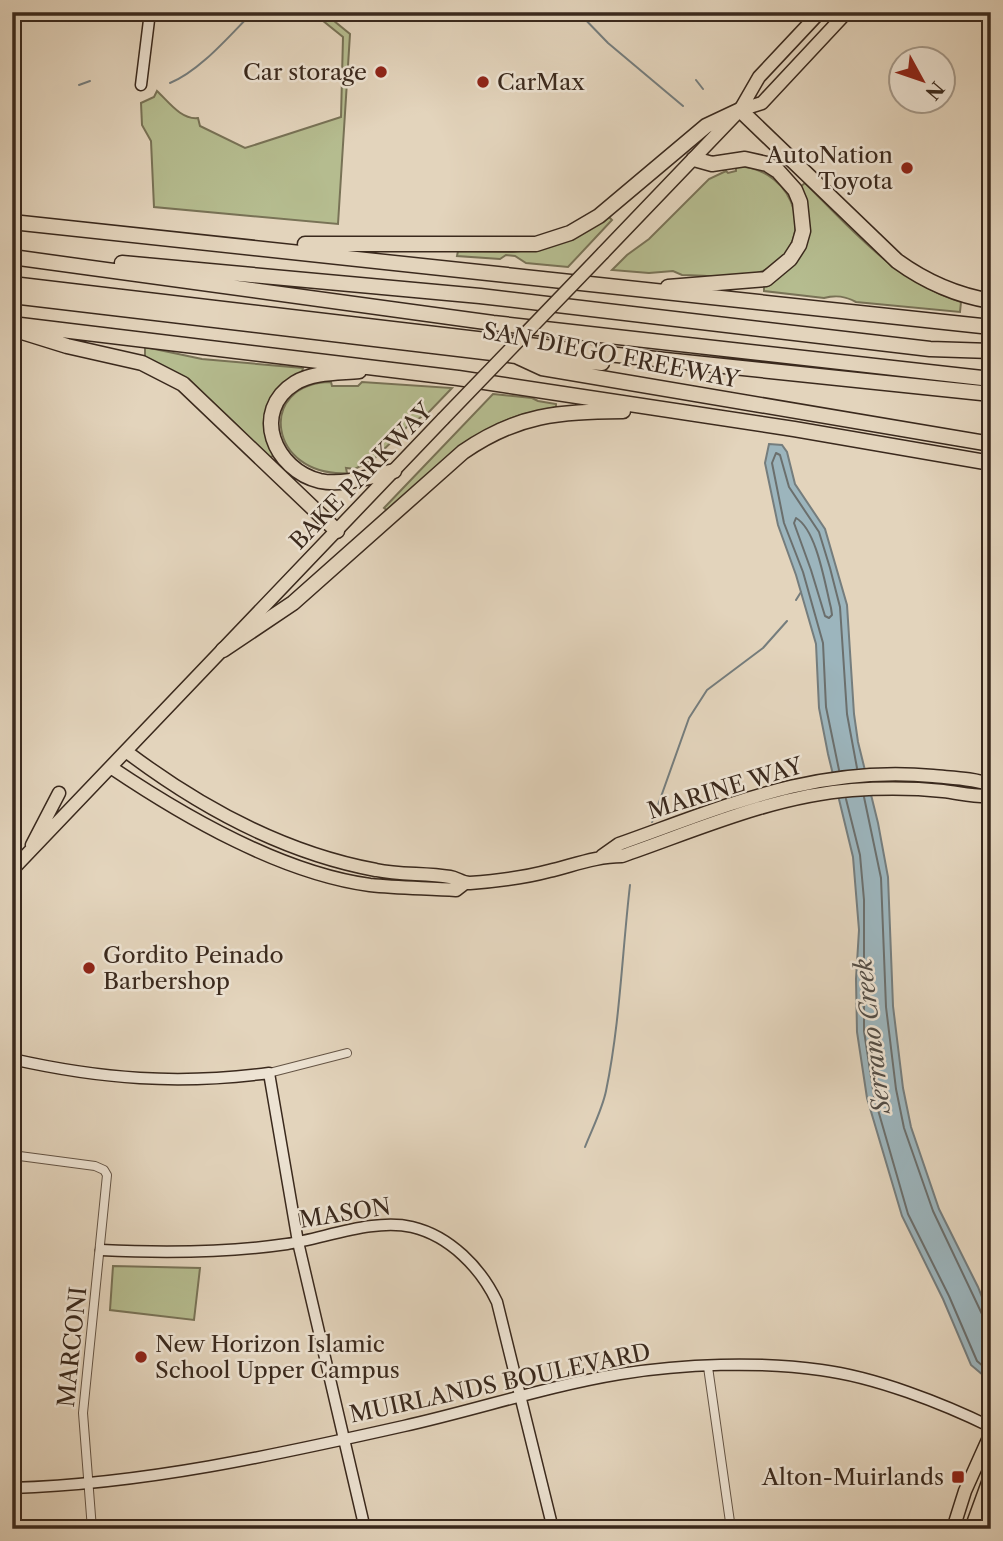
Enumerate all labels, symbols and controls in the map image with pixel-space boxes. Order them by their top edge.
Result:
north arrow [888,46,958,116]
place label: Car storage [243,58,367,86]
marker: Car storage [373,64,389,80]
place label: CarMax [497,68,585,96]
marker: CarMax [475,74,491,90]
text: N [921,77,949,104]
place label: AutoNation Toyota [765,141,894,195]
marker: AutoNation Toyota [899,160,915,176]
street label: SAN DIEGO FREEWAY [480,316,742,394]
street label: BAKE PARKWAY [284,396,439,555]
street label: MARINE WAY [644,751,807,825]
place label: Gordito Peinado Barbershop [103,941,284,995]
water label: Serrano Creek [848,956,896,1117]
marker: Gordito Peinado Barbershop [81,960,97,976]
street label: MASON [297,1192,393,1234]
street label: MARCONI [52,1285,92,1409]
place label: New Horizon Islamic School Upper Campus [155,1330,400,1384]
street label: MUIRLANDS BOULEVARD [347,1337,653,1429]
marker: New Horizon Islamic School Upper Campus [133,1349,149,1365]
place label: Alton-Muirlands [761,1463,944,1491]
marker: Alton-Muirlands [950,1469,966,1485]

